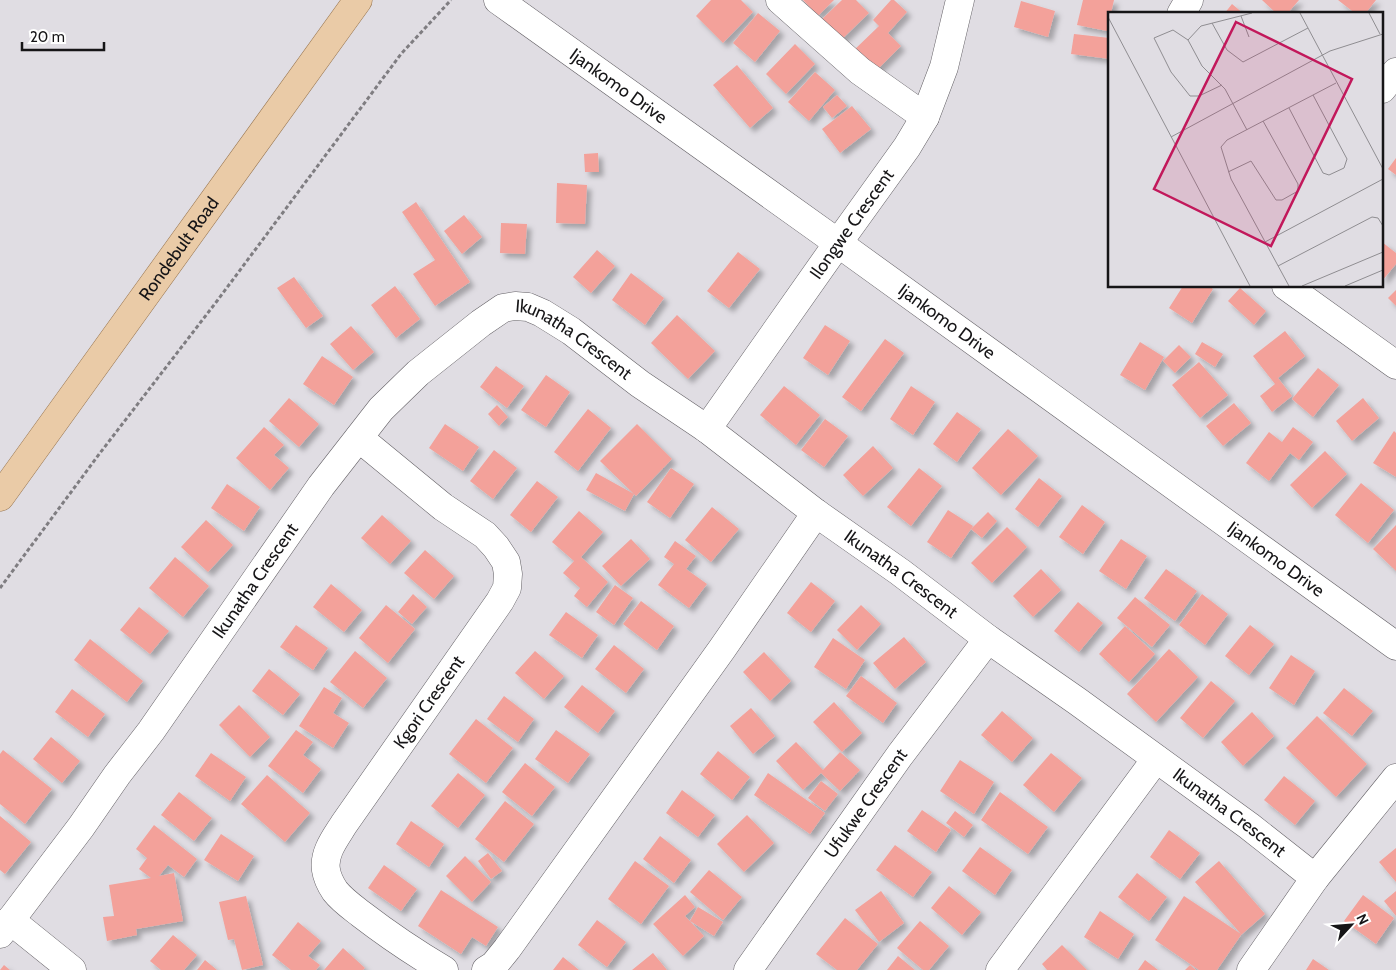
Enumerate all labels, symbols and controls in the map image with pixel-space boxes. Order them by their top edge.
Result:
inset map [1108,12,1384,288]
scale bar [22,20,105,52]
text: 20 m [30,28,65,46]
street label: Ijankomo Drive [565,44,671,128]
street label: Ilongwe Crescent [805,165,899,283]
street label: Rondebult Road [134,193,224,305]
street label: Ijankomo Drive [894,279,1000,364]
street label: Ikunatha Crescent [515,295,636,385]
street label: Ijankomo Drive [1223,517,1329,602]
street label: Ikunatha Crescent [208,519,303,643]
street label: Ikunatha Crescent [840,525,962,623]
street label: Kgori Crescent [389,651,469,753]
street label: Ufukwe Crescent [820,744,912,862]
street label: Ikunatha Crescent [1169,763,1290,862]
north arrow [1326,900,1376,950]
text: N [1352,911,1373,928]

